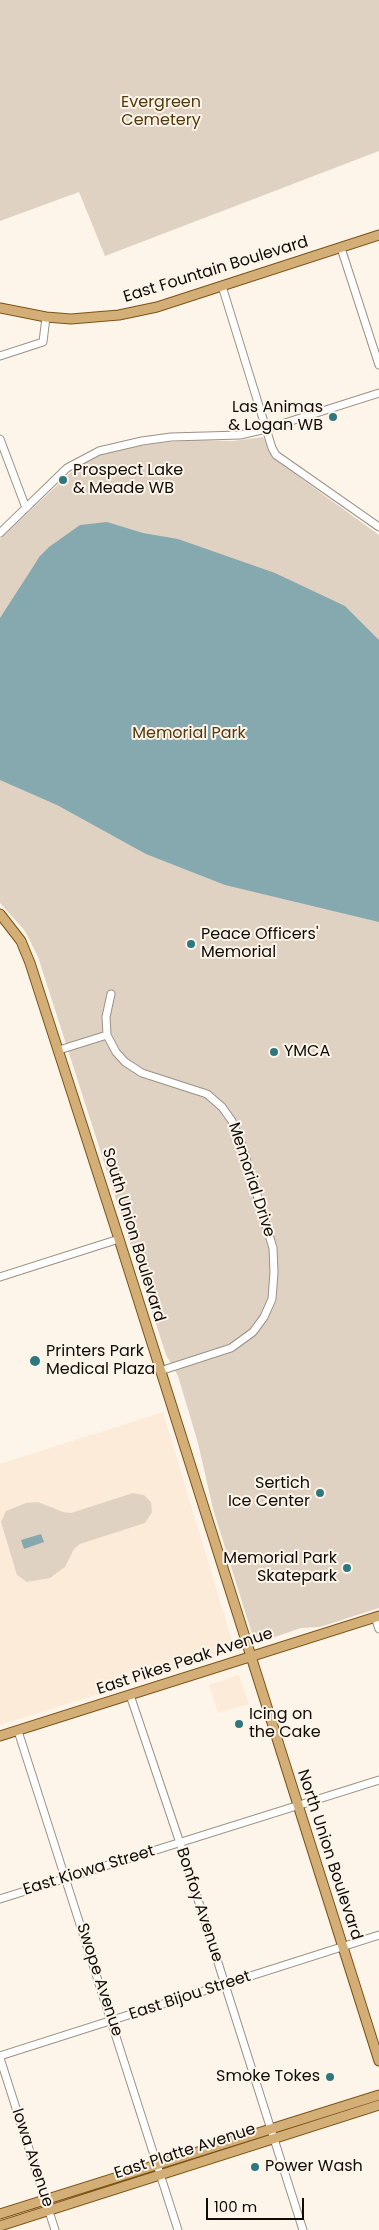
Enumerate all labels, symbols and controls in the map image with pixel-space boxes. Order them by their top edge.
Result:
park label: Evergreen Cemetery [121,93,201,131]
street label: East Fountain Boulevard [121,233,311,307]
place label: Las Animas & Logan WB [228,398,323,436]
marker: Las Animas & Logan WB [327,411,339,423]
place label: Prospect Lake & Meade WB [73,461,183,499]
marker: Prospect Lake & Meade WB [57,474,69,486]
park label: Memorial Park [132,724,246,744]
place label: Peace Officers' Memorial [201,925,318,963]
marker: Peace Officers' Memorial [185,938,197,950]
place label: YMCA [284,1042,330,1062]
marker: YMCA [268,1046,280,1058]
street label: Memorial Drive [223,1120,279,1240]
street label: South Union Boulevard [97,1146,169,1324]
place label: Printers Park Medical Plaza [46,1342,155,1380]
marker: Printers Park Medical Plaza [28,1354,42,1368]
place label: Sertich Ice Center [228,1474,310,1512]
marker: Sertich Ice Center [314,1487,326,1499]
place label: Memorial Park Skatepark [223,1549,337,1587]
marker: Memorial Park Skatepark [341,1562,353,1574]
street label: East Pikes Peak Avenue [95,1624,275,1700]
place label: Icing on the Cake [249,1705,321,1743]
marker: Icing on the Cake [233,1718,245,1730]
street label: North Union Boulevard [292,1767,366,1943]
street label: East Kiowa Street [21,1842,157,1900]
street label: Bonfoy Avenue [171,1845,227,1965]
street label: Swope Avenue [72,1921,126,2039]
street label: East Bijou Street [127,1967,253,2025]
place label: Smoke Tokes [216,2067,320,2087]
marker: Smoke Tokes [324,2071,336,2083]
street label: Iowa Avenue [7,2106,57,2210]
street label: East Platte Avenue [112,2120,258,2184]
place label: Power Wash [265,2157,363,2177]
marker: Power Wash [249,2161,261,2173]
scale bar [209,2188,306,2220]
text: 100 m [214,2196,257,2217]

